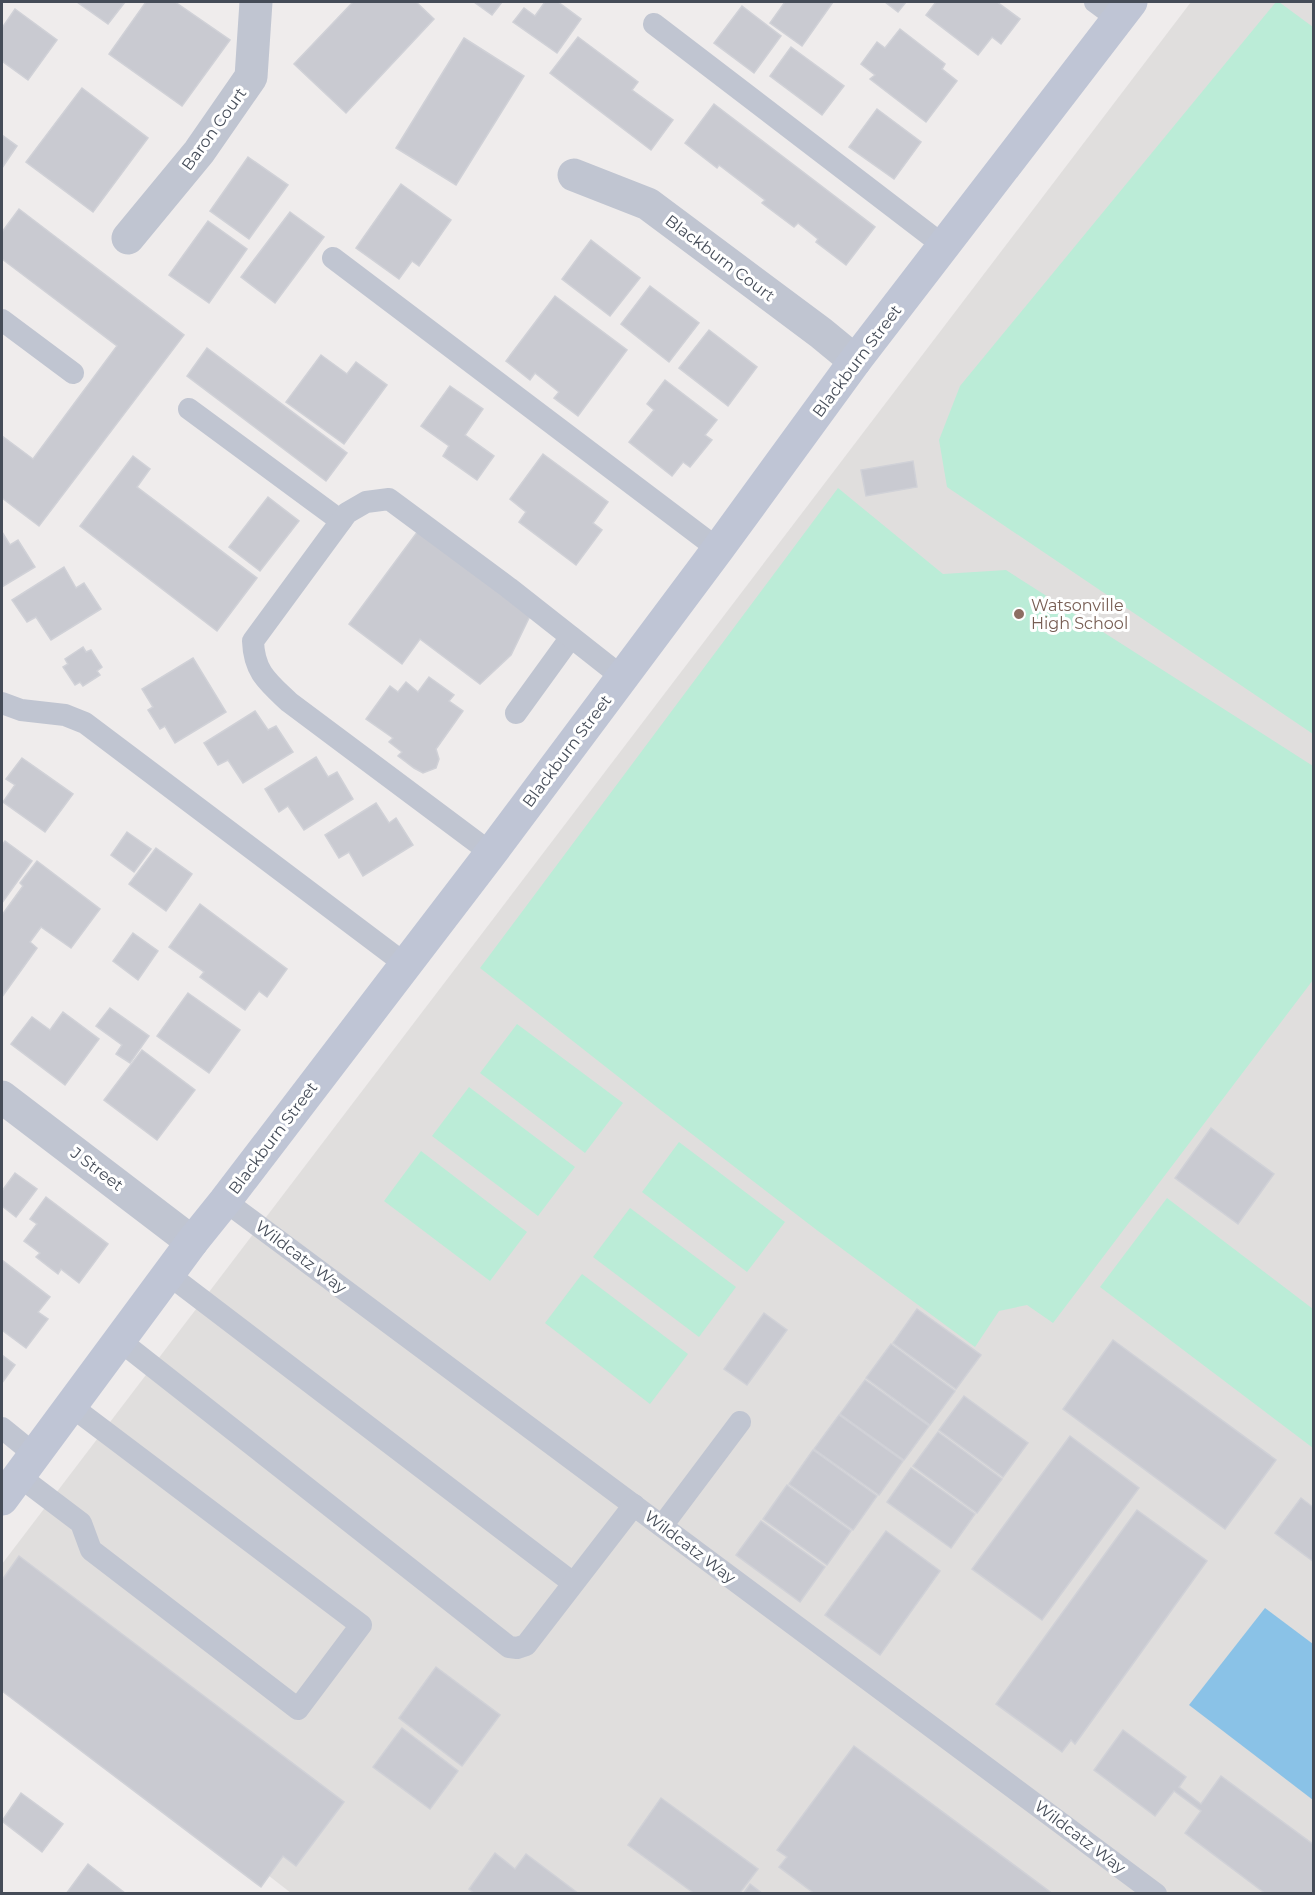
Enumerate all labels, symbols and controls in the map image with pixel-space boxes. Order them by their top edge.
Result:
street label: Baron Court [178,84,251,174]
street label: Blackburn Court [662,211,779,306]
street label: Blackburn Street [809,301,906,421]
place label: Watsonville High School [1031,596,1128,633]
marker: Watsonville High School [1012,607,1026,621]
street label: Blackburn Street [519,691,616,811]
street label: Blackburn Street [225,1078,322,1198]
street label: J Street [66,1143,127,1195]
street label: Wildcatz Way [252,1217,350,1298]
street label: Wildcatz Way [641,1507,739,1588]
street label: Wildcatz Way [1031,1797,1129,1878]

